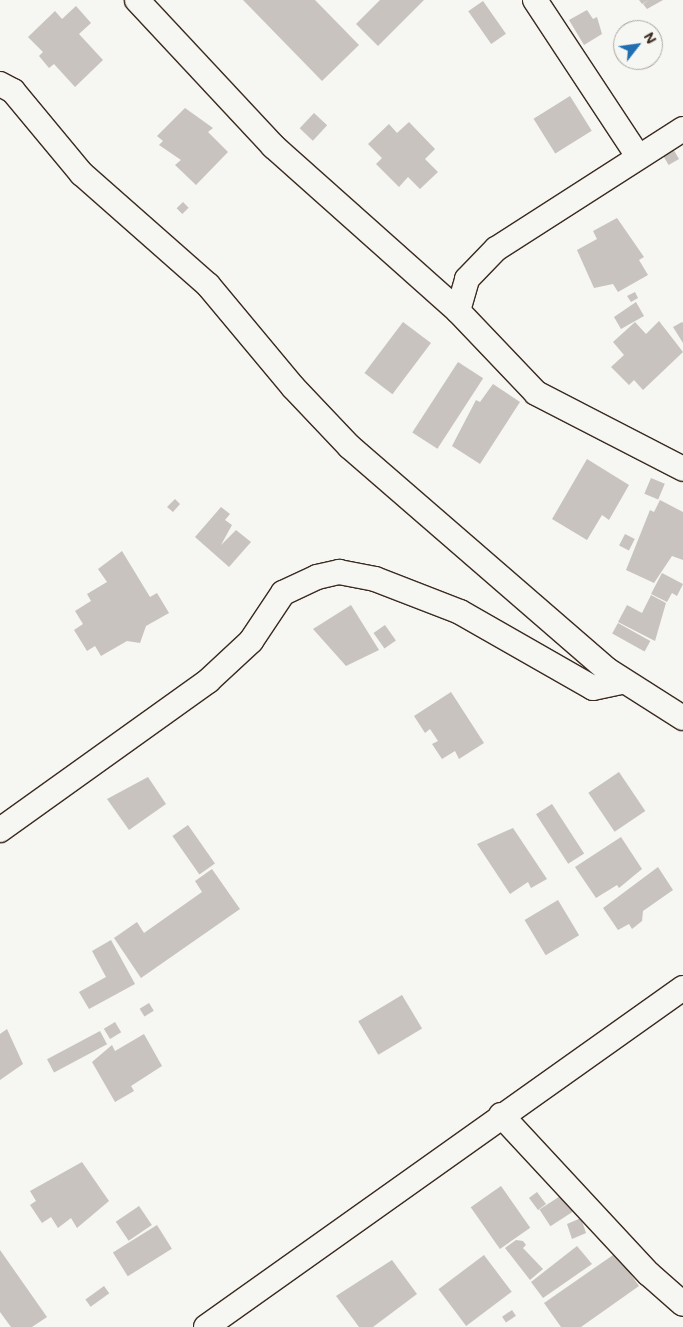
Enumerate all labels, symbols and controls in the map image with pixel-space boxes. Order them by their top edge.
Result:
north arrow [613,20,663,70]
text: N [640,28,661,47]

